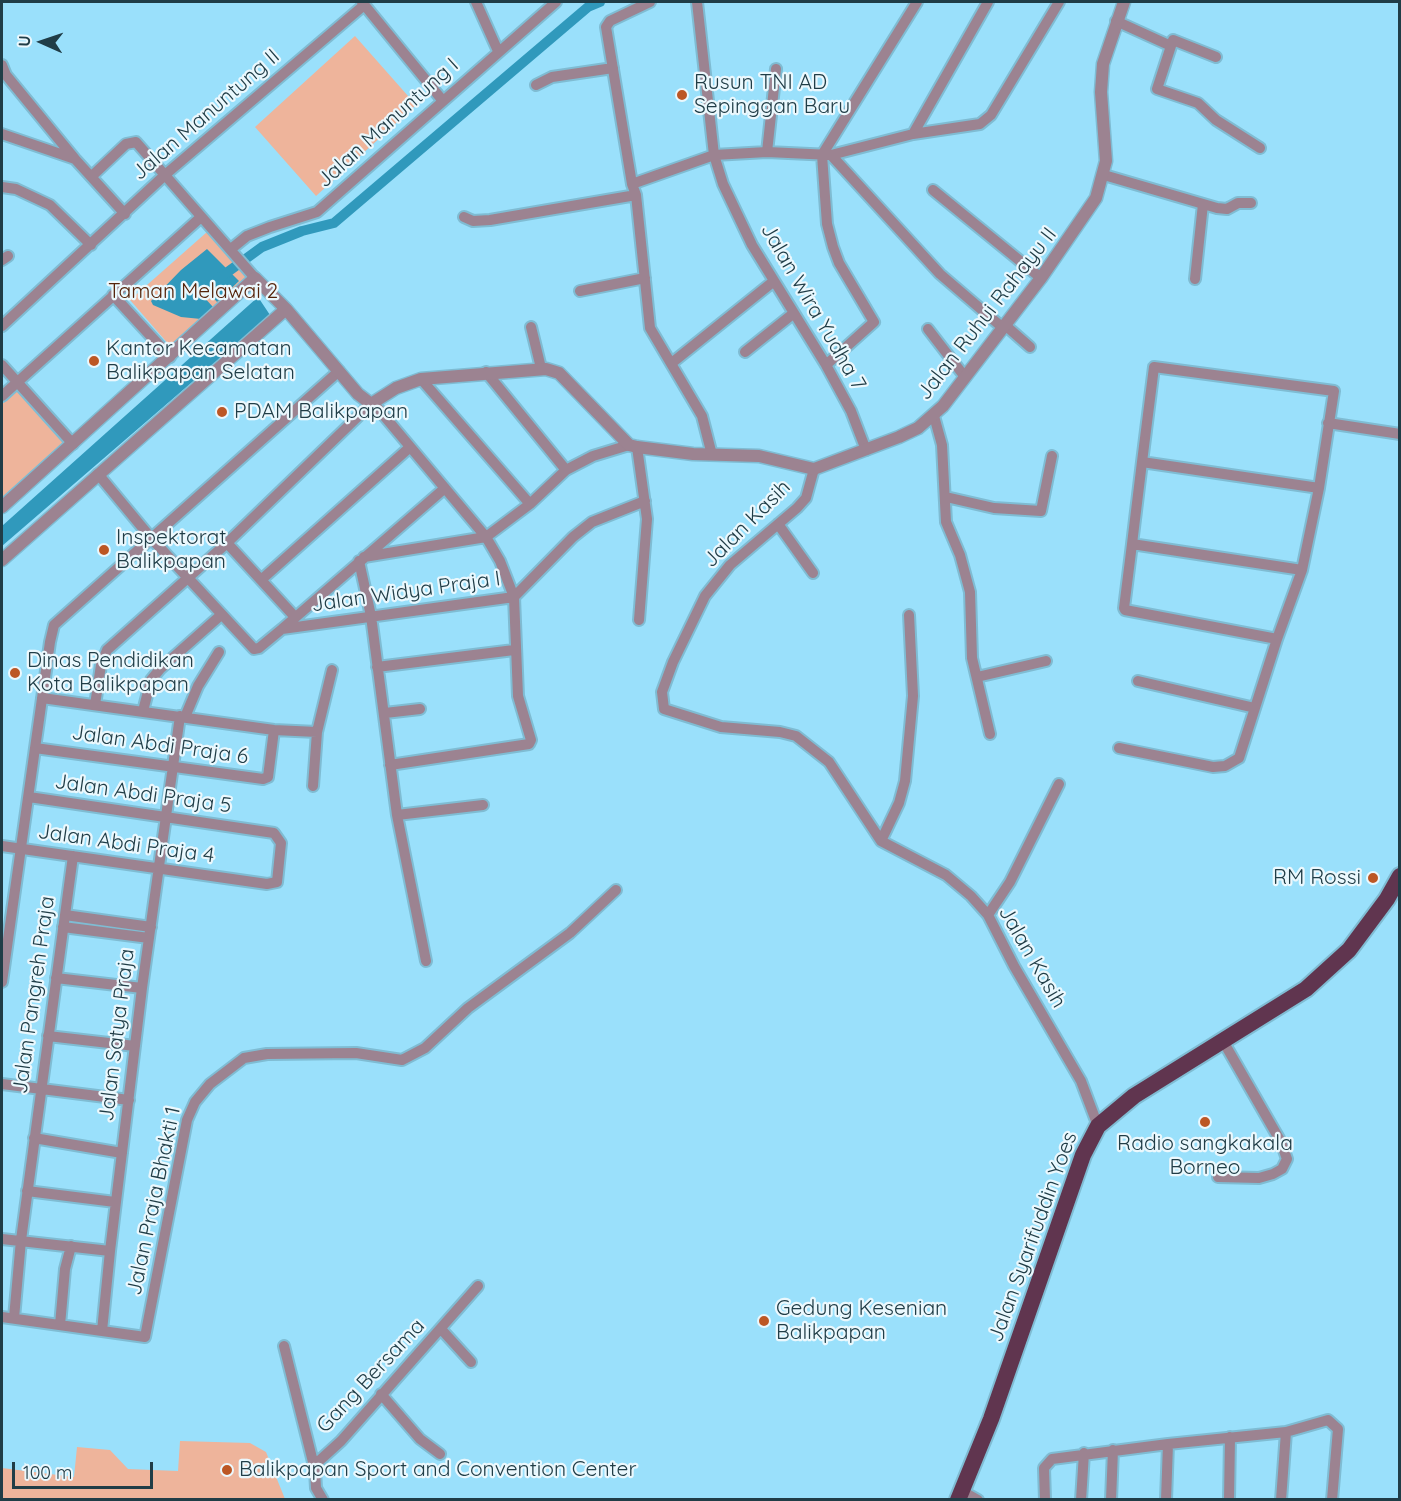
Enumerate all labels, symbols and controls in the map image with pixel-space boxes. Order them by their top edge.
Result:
north arrow [12,12,72,72]
text: U [14,35,34,47]
street label: Jalan Manuntung II [127,44,285,186]
street label: Jalan Manuntung I [312,53,464,193]
place label: Rusun TNI AD Sepinggan Baru [694,70,850,120]
marker: Rusun TNI AD Sepinggan Baru [675,88,689,102]
street label: Jalan Wira Yudha 7 [755,219,871,395]
street label: Jalan Ruhui Rahayu II [912,223,1062,405]
park label: Taman Melawai 2 [108,279,278,305]
place label: Kantor Kecamatan Balikpapan Selatan [106,336,295,386]
marker: Kantor Kecamatan Balikpapan Selatan [87,354,101,368]
place label: PDAM Balikpapan [234,399,408,425]
marker: PDAM Balikpapan [215,405,229,419]
street label: Jalan Kasih [698,475,796,573]
place label: Inspektorat Balikpapan [116,525,226,575]
marker: Inspektorat Balikpapan [97,543,111,557]
street label: Jalan Widya Praja I [310,566,502,618]
place label: Dinas Pendidikan Kota Balikpapan [27,648,194,698]
marker: Dinas Pendidikan Kota Balikpapan [8,666,22,680]
street label: Jalan Abdi Praja 6 [70,720,250,770]
street label: Jalan Abdi Praja 5 [53,769,233,819]
street label: Jalan Abdi Praja 4 [36,819,216,869]
place label: RM Rossi [1273,865,1361,891]
marker: RM Rossi [1366,871,1380,885]
street label: Jalan Pangreh Praja [8,895,60,1095]
street label: Jalan Kasih [993,902,1071,1012]
street label: Jalan Satya Praja [94,947,140,1123]
street label: Jalan Praja Bhakti 1 [122,1104,186,1298]
marker: Radio sangkakala Borneo [1198,1115,1212,1129]
street label: Jalan Syarifuddin Yoes [983,1128,1083,1346]
place label: Radio sangkakala Borneo [1117,1131,1293,1181]
place label: Gedung Kesenian Balikpapan [776,1296,947,1346]
street label: Gang Bersama [312,1314,430,1438]
marker: Gedung Kesenian Balikpapan [757,1314,771,1328]
scale bar [15,1450,156,1488]
place label: Balikpapan Sport and Convention Center [239,1457,636,1483]
text: 100 m [23,1461,72,1484]
marker: Balikpapan Sport and Convention Center [220,1463,234,1477]

